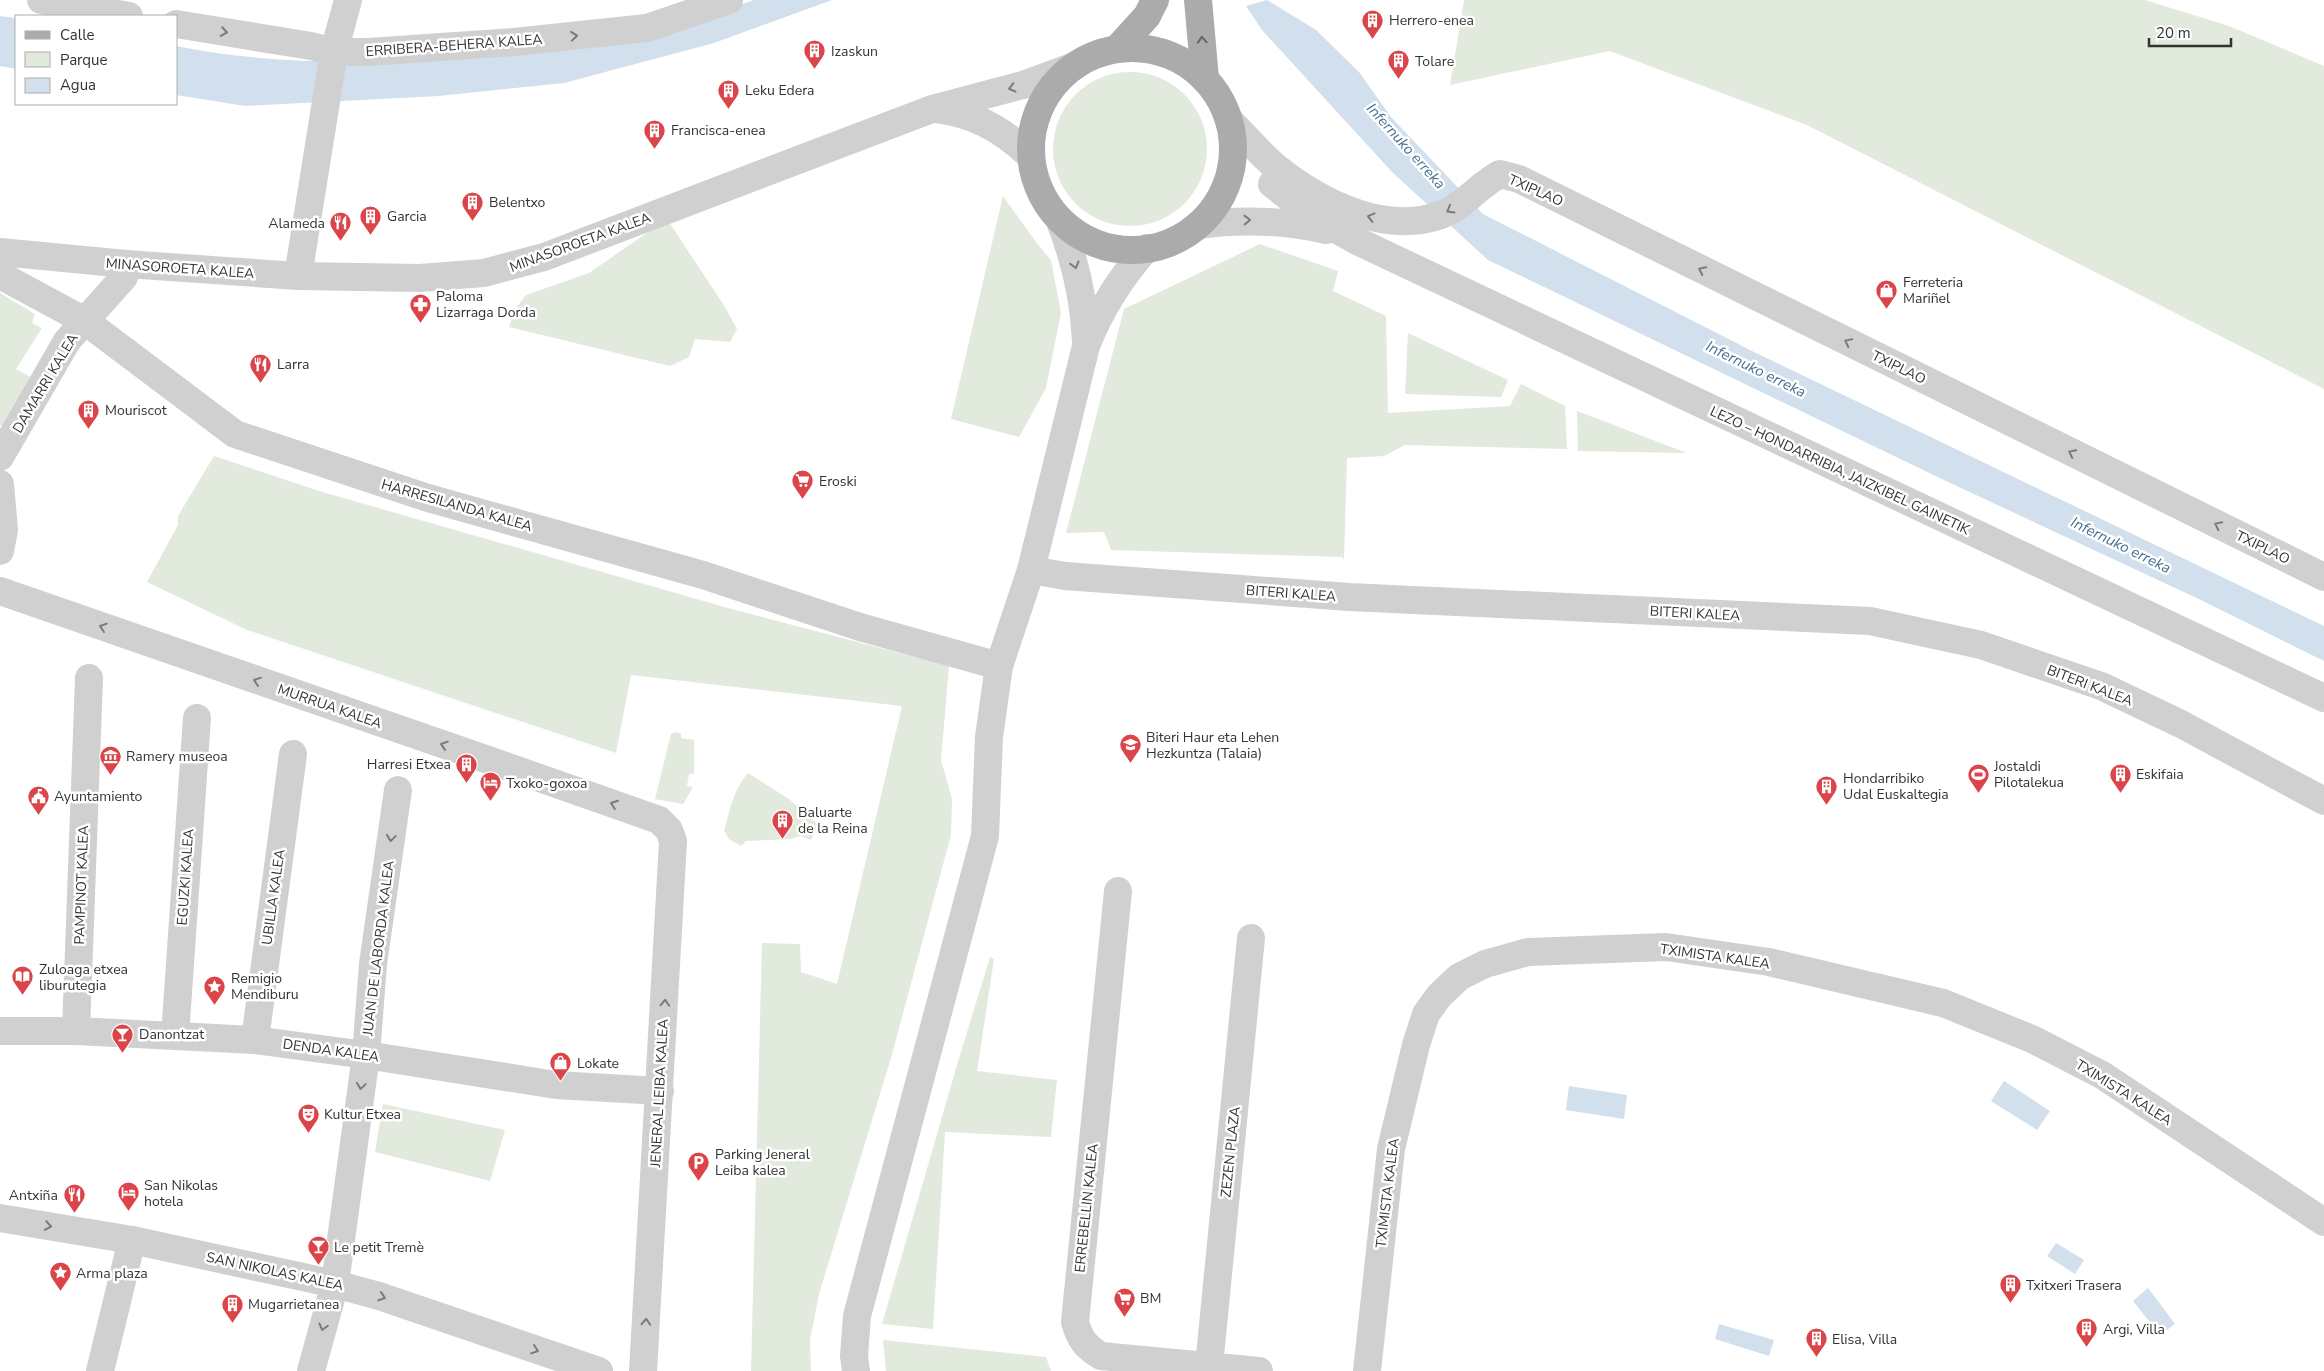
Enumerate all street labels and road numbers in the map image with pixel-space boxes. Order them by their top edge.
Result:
street label: ERRIBERA-BEHERA KALEA [365,30,543,61]
street label: TXIPLAO [1505,170,1566,211]
street label: MINASOROETA KALEA [507,208,653,277]
street label: MINASOROETA KALEA [105,254,255,283]
street label: DAMARRI KALEA [8,330,83,437]
street label: TXIPLAO [1869,346,1929,389]
street label: LEZO – HONDARRIBIA, JAIZKIBEL GAINETIK [1707,402,1973,539]
street label: HARRESILANDA KALEA [379,475,534,536]
street label: TXIPLAO [2233,526,2293,569]
street label: BITERI KALEA [1245,581,1337,606]
street label: BITERI KALEA [1649,602,1741,625]
street label: BITERI KALEA [2044,660,2135,711]
street label: MURRUA KALEA [275,680,385,733]
street label: PAMPINOT KALEA [70,825,93,945]
street label: EGUZKI KALEA [173,828,198,926]
street label: UBILLA KALEA [257,848,290,946]
street label: JUAN DE LABORDA KALEA [358,859,399,1038]
street label: TXIMISTA KALEA [1659,939,1771,974]
street label: JENERAL LEIBA KALEA [646,1018,673,1169]
street label: DENDA KALEA [281,1034,380,1067]
street label: TXIMISTA KALEA [2072,1055,2176,1130]
street label: ZEZEN PLAZA [1216,1106,1245,1198]
street label: TXIMISTA KALEA [1371,1137,1404,1249]
street label: ERREBELLIN KALEA [1070,1143,1103,1274]
street label: SAN NIKOLAS KALEA [205,1248,345,1295]

